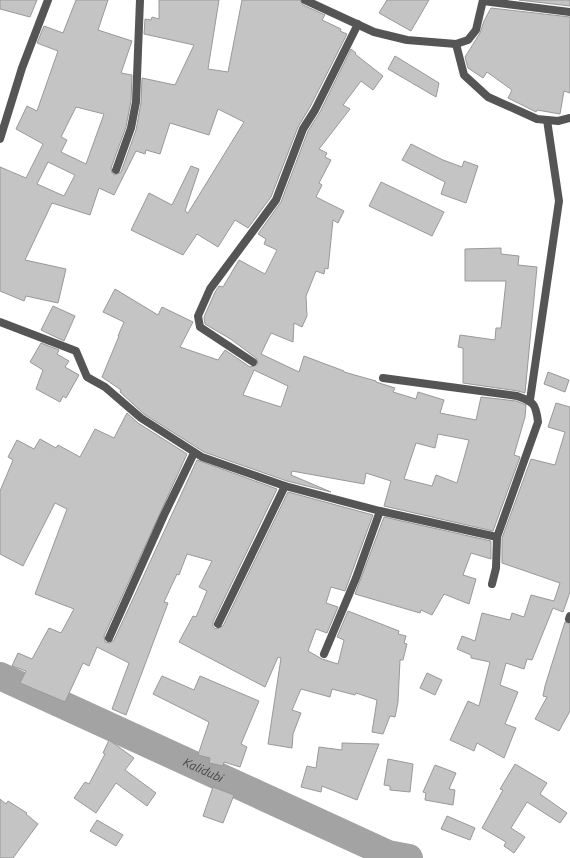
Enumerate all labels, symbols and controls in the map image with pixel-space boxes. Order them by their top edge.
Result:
water label: Kalidubi [182,755,227,785]

